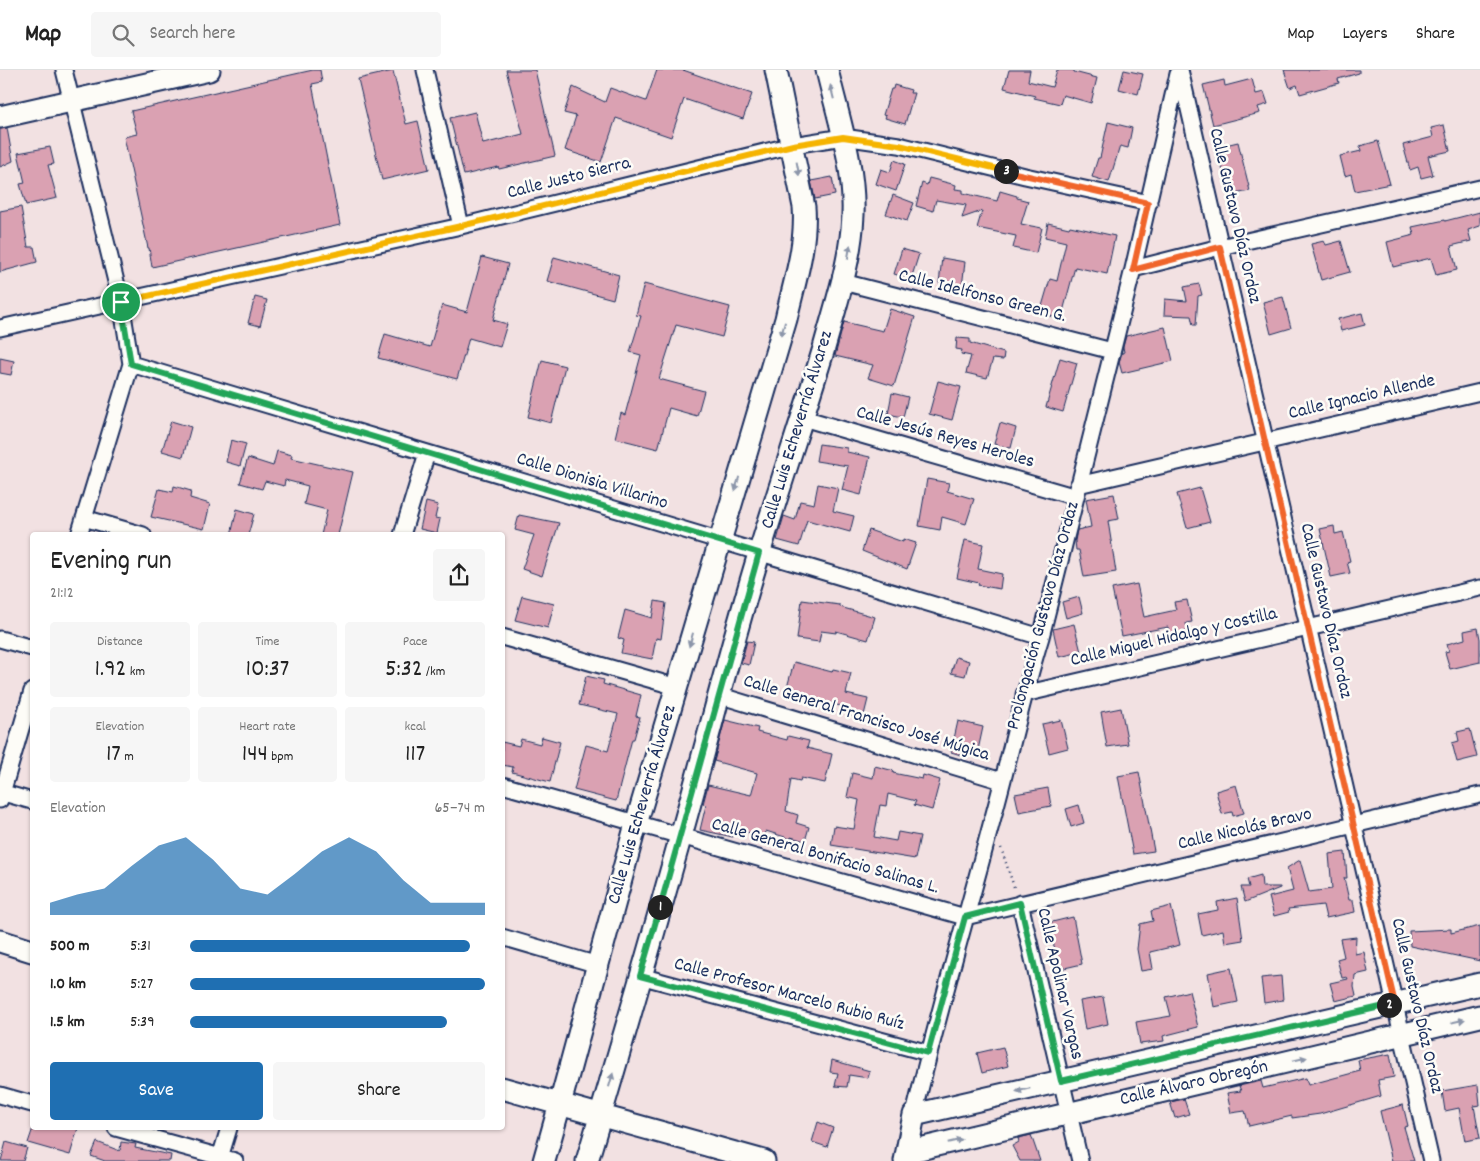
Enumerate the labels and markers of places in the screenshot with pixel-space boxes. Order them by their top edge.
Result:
pin: 3 [994,158,1018,184]
pin [100,281,142,323]
pin: 1 [648,894,672,920]
pin: 2 [1376,992,1402,1018]

